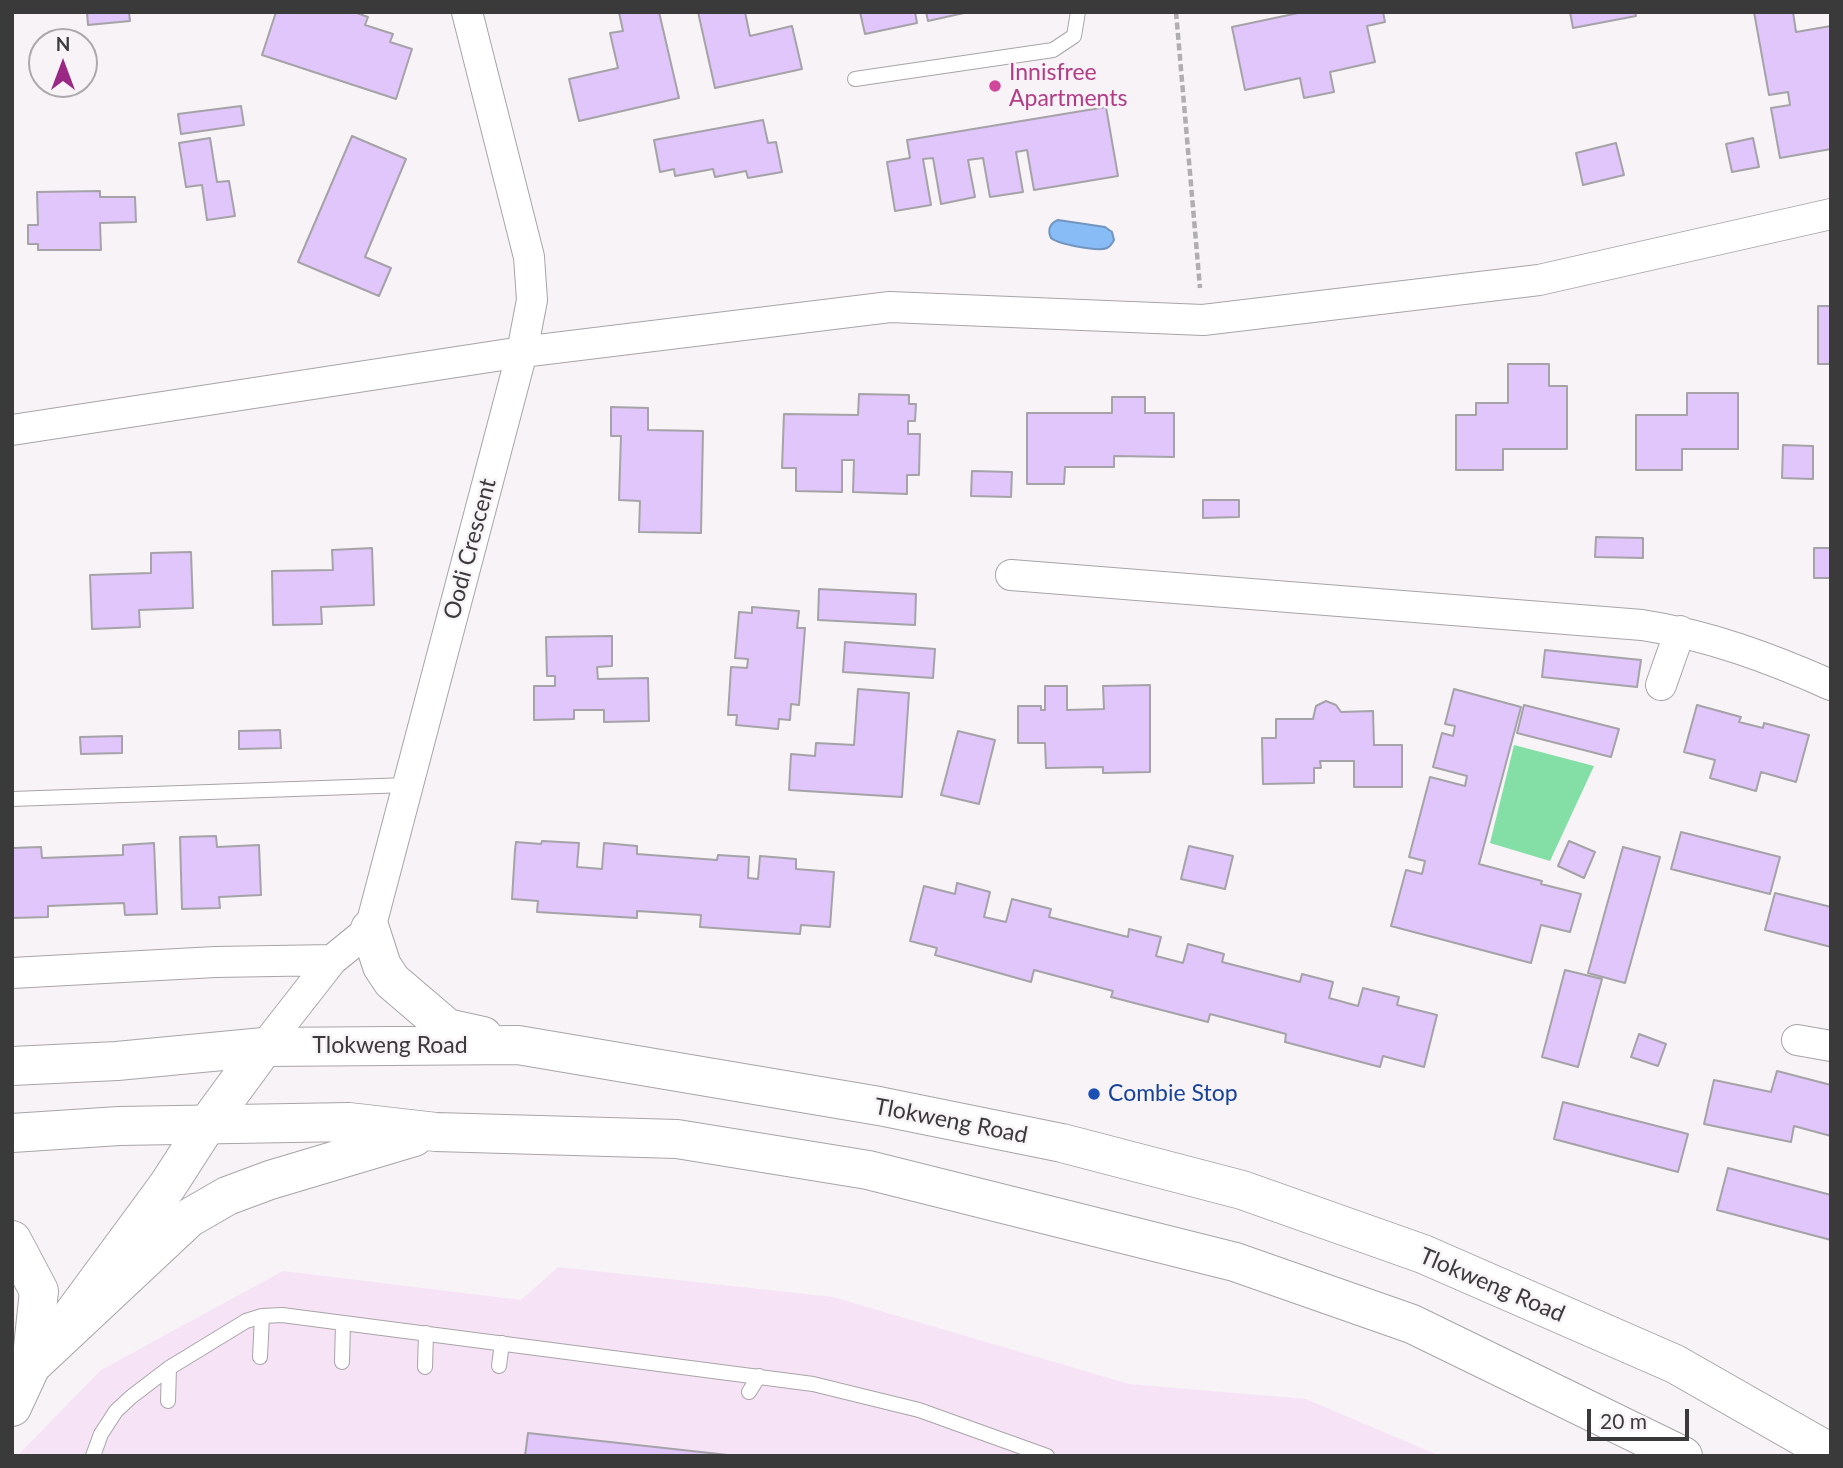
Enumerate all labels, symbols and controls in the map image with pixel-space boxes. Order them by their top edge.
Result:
north arrow [28,28,98,98]
text: N [56,32,70,55]
place label: Innisfree Apartments [1009,59,1127,113]
marker: Innisfree Apartments [987,78,1003,94]
street label: Oodi Crescent [438,476,502,622]
street label: Tlokweng Road [312,1032,468,1060]
place label: Combie Stop [1108,1080,1238,1108]
marker: Combie Stop [1086,1086,1102,1102]
street label: Tlokweng Road [872,1093,1030,1149]
street label: Tlokweng Road [1415,1242,1569,1328]
scale bar [1591,1394,1692,1438]
text: 20 m [1600,1408,1647,1433]

